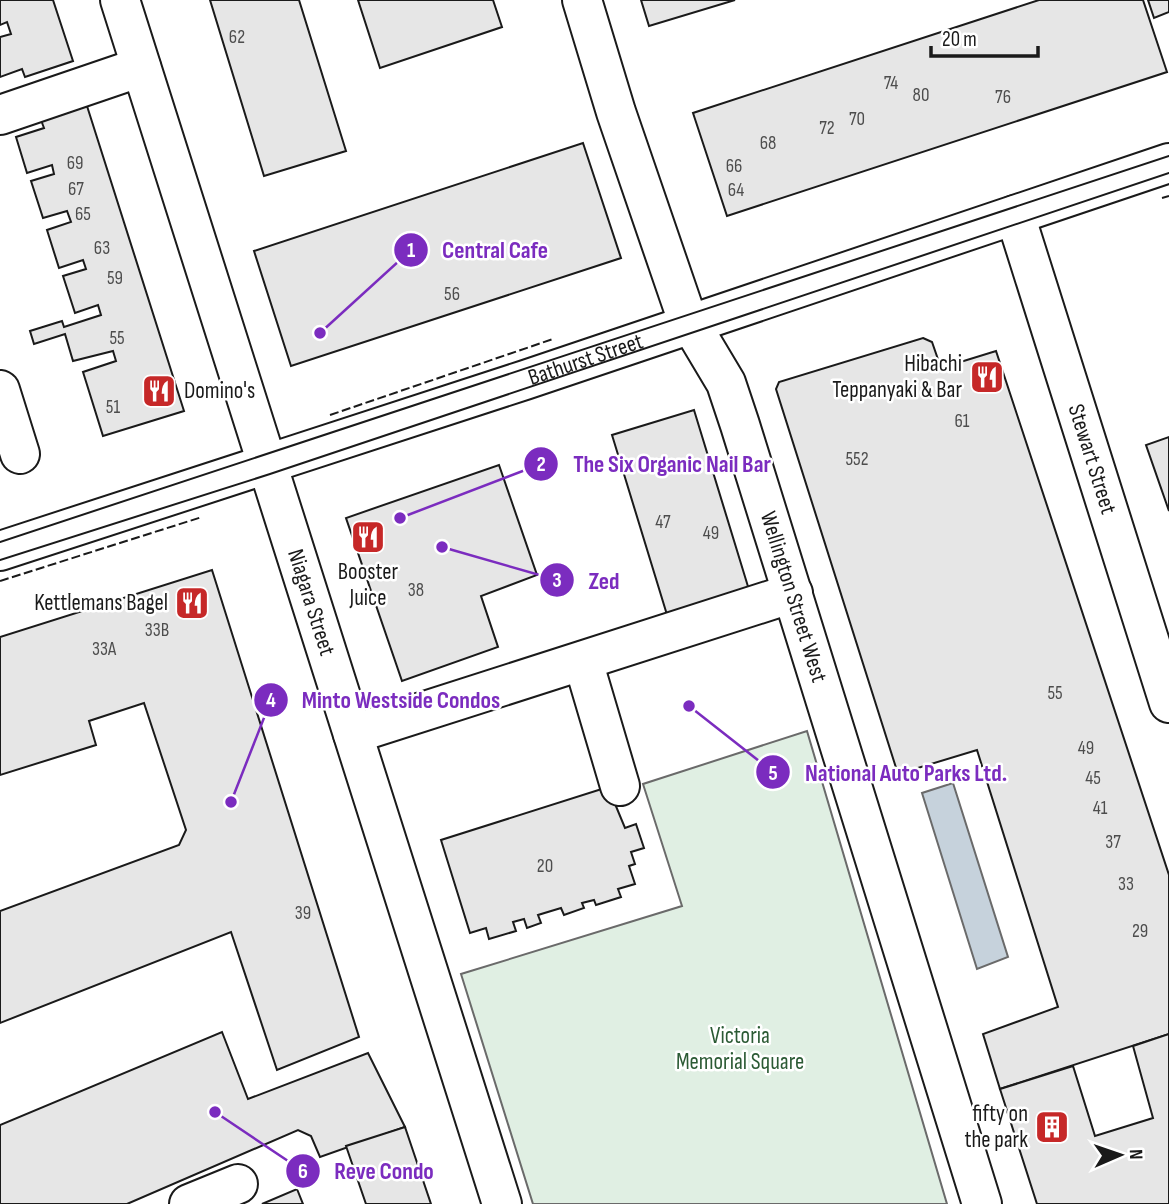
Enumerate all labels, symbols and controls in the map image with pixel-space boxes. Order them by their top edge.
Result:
scale bar [931,14,1038,58]
house number: 62 [229,26,245,49]
text: 20 m [942,27,977,52]
house number: 74 [884,72,898,95]
house number: 80 [913,84,929,107]
house number: 76 [995,86,1011,109]
house number: 70 [849,108,865,131]
house number: 72 [819,117,835,140]
house number: 68 [760,132,776,155]
house number: 69 [67,152,83,175]
house number: 66 [726,155,742,178]
house number: 67 [68,178,84,201]
house number: 64 [728,179,744,202]
house number: 65 [75,203,91,226]
callout: Central Cafe [393,227,562,272]
text: Central Cafe [442,236,548,265]
house number: 63 [94,237,110,260]
text: 1 [407,238,415,263]
house number: 59 [107,267,123,290]
house number: 56 [444,283,460,306]
house number: 55 [109,327,125,350]
street label: Bathurst Street [524,327,647,392]
place label: Hibachi Teppanyaki & Bar [832,350,962,404]
restaurant icon: Hibachi Teppanyaki & Bar [968,358,1006,396]
restaurant icon: Domino's [140,372,178,410]
place label: Domino's [184,377,255,405]
house number: 51 [106,396,120,419]
street label: Stewart Street [1062,401,1122,517]
house number: 61 [955,410,970,433]
callout: The Six Organic Nail Bar [524,441,785,486]
house number: 552 [845,448,869,471]
text: The Six Organic Nail Bar [573,450,771,479]
text: 2 [536,452,546,477]
street label: Wellington Street West [754,508,833,686]
house number: 47 [655,511,671,534]
restaurant icon: Booster Juice [349,518,387,556]
house number: 49 [703,522,719,545]
street label: Niagara Street [281,546,341,659]
place label: Booster Juice [338,558,399,612]
callout: Zed [540,558,634,603]
text: Zed [589,567,620,596]
text: 3 [552,568,562,593]
house number: 38 [408,579,424,602]
restaurant icon: Kettlemans Bagel [173,584,211,622]
place label: Kettlemans Bagel [34,589,168,617]
house number: 33B [145,619,169,642]
house number: 33A [92,638,117,661]
callout: Minto Westside Condos [253,677,515,722]
house number: 55 [1047,682,1063,705]
text: Minto Westside Condos [302,686,500,715]
text: 4 [266,688,276,713]
house number: 49 [1078,737,1094,760]
callout: National Auto Parks Ltd. [756,750,1021,795]
text: National Auto Parks Ltd. [805,759,1007,788]
text: 5 [768,761,778,786]
house number: 45 [1085,767,1101,790]
house number: 41 [1093,797,1108,820]
house number: 37 [1105,831,1121,854]
house number: 20 [537,855,553,878]
house number: 33 [1118,873,1134,896]
house number: 39 [295,902,311,925]
house number: 29 [1132,920,1148,943]
park label: Victoria Memorial Square [676,1022,804,1076]
place label: fifty on the park [964,1100,1028,1154]
building icon: fifty on the park [1033,1108,1071,1146]
north arrow [1085,1120,1155,1190]
callout: Reve Condo [285,1149,448,1194]
text: N [1124,1149,1147,1160]
text: Reve Condo [334,1157,434,1186]
text: 6 [298,1159,308,1184]

